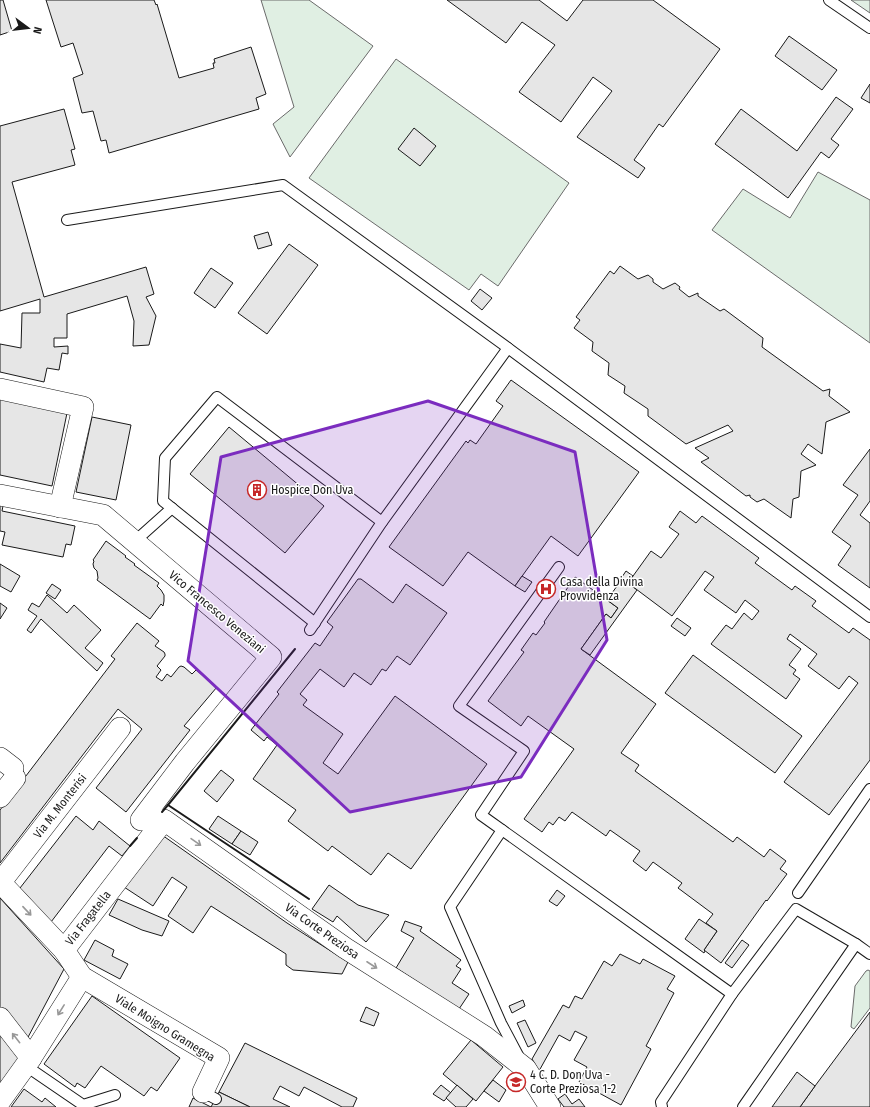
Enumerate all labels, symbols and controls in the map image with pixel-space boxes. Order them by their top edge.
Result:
north arrow [8,8,48,48]
text: N [30,26,44,35]
building icon: Hospice Don Uva [246,479,268,501]
place label: Hospice Don Uva [271,483,353,497]
street label: Vico Francesco Veneziani [166,568,268,656]
place label: Casa della Divina Provvidenza [560,575,644,603]
hospital icon: Casa della Divina Provvidenza [535,578,557,600]
street label: Via M. Monterisi [30,771,90,841]
one-way arrow [191,838,202,846]
street label: Via Fragatella [62,888,114,948]
street label: Via Corte Preziosa [282,900,362,962]
one-way arrow [22,906,32,916]
one-way arrow [366,961,377,969]
street label: Viale Moigno Gramegna [112,992,218,1065]
one-way arrow [57,1004,65,1015]
one-way arrow [11,1033,20,1043]
place label: 4 C. D. Don Uva - Corte Preziosa 1-2 [530,1068,616,1096]
school or university icon: 4 C. D. Don Uva - Corte Preziosa 1-2 [505,1071,527,1093]

